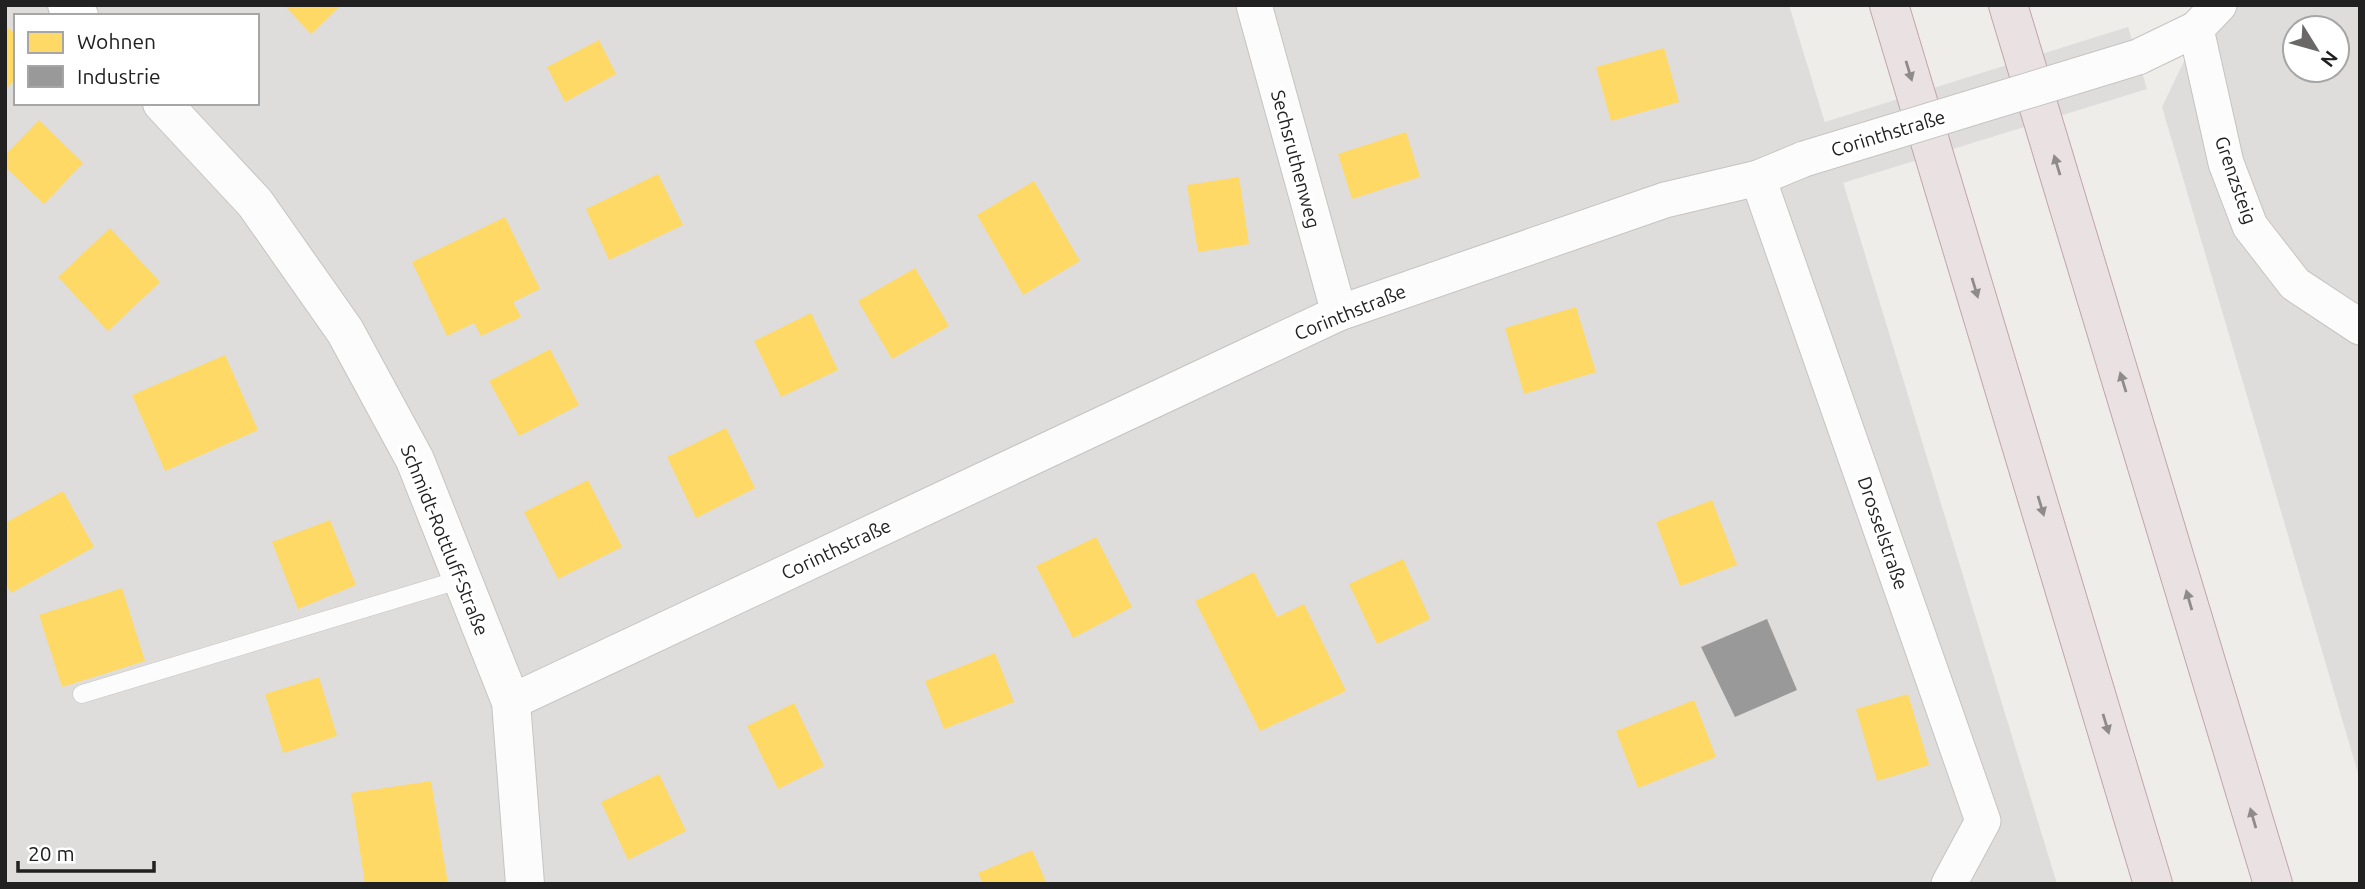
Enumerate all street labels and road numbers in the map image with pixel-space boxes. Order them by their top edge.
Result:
street label: Sechsruthenweg [1267,87,1325,231]
street label: Corinthstraße [1828,105,1948,161]
street label: Grenzsteig [2211,133,2261,227]
street label: Corinthstraße [1291,280,1409,344]
street label: Schmidt-Rottluff-Straße [397,441,493,639]
street label: Drosselstraße [1853,474,1913,592]
street label: Corinthstraße [778,514,894,584]

